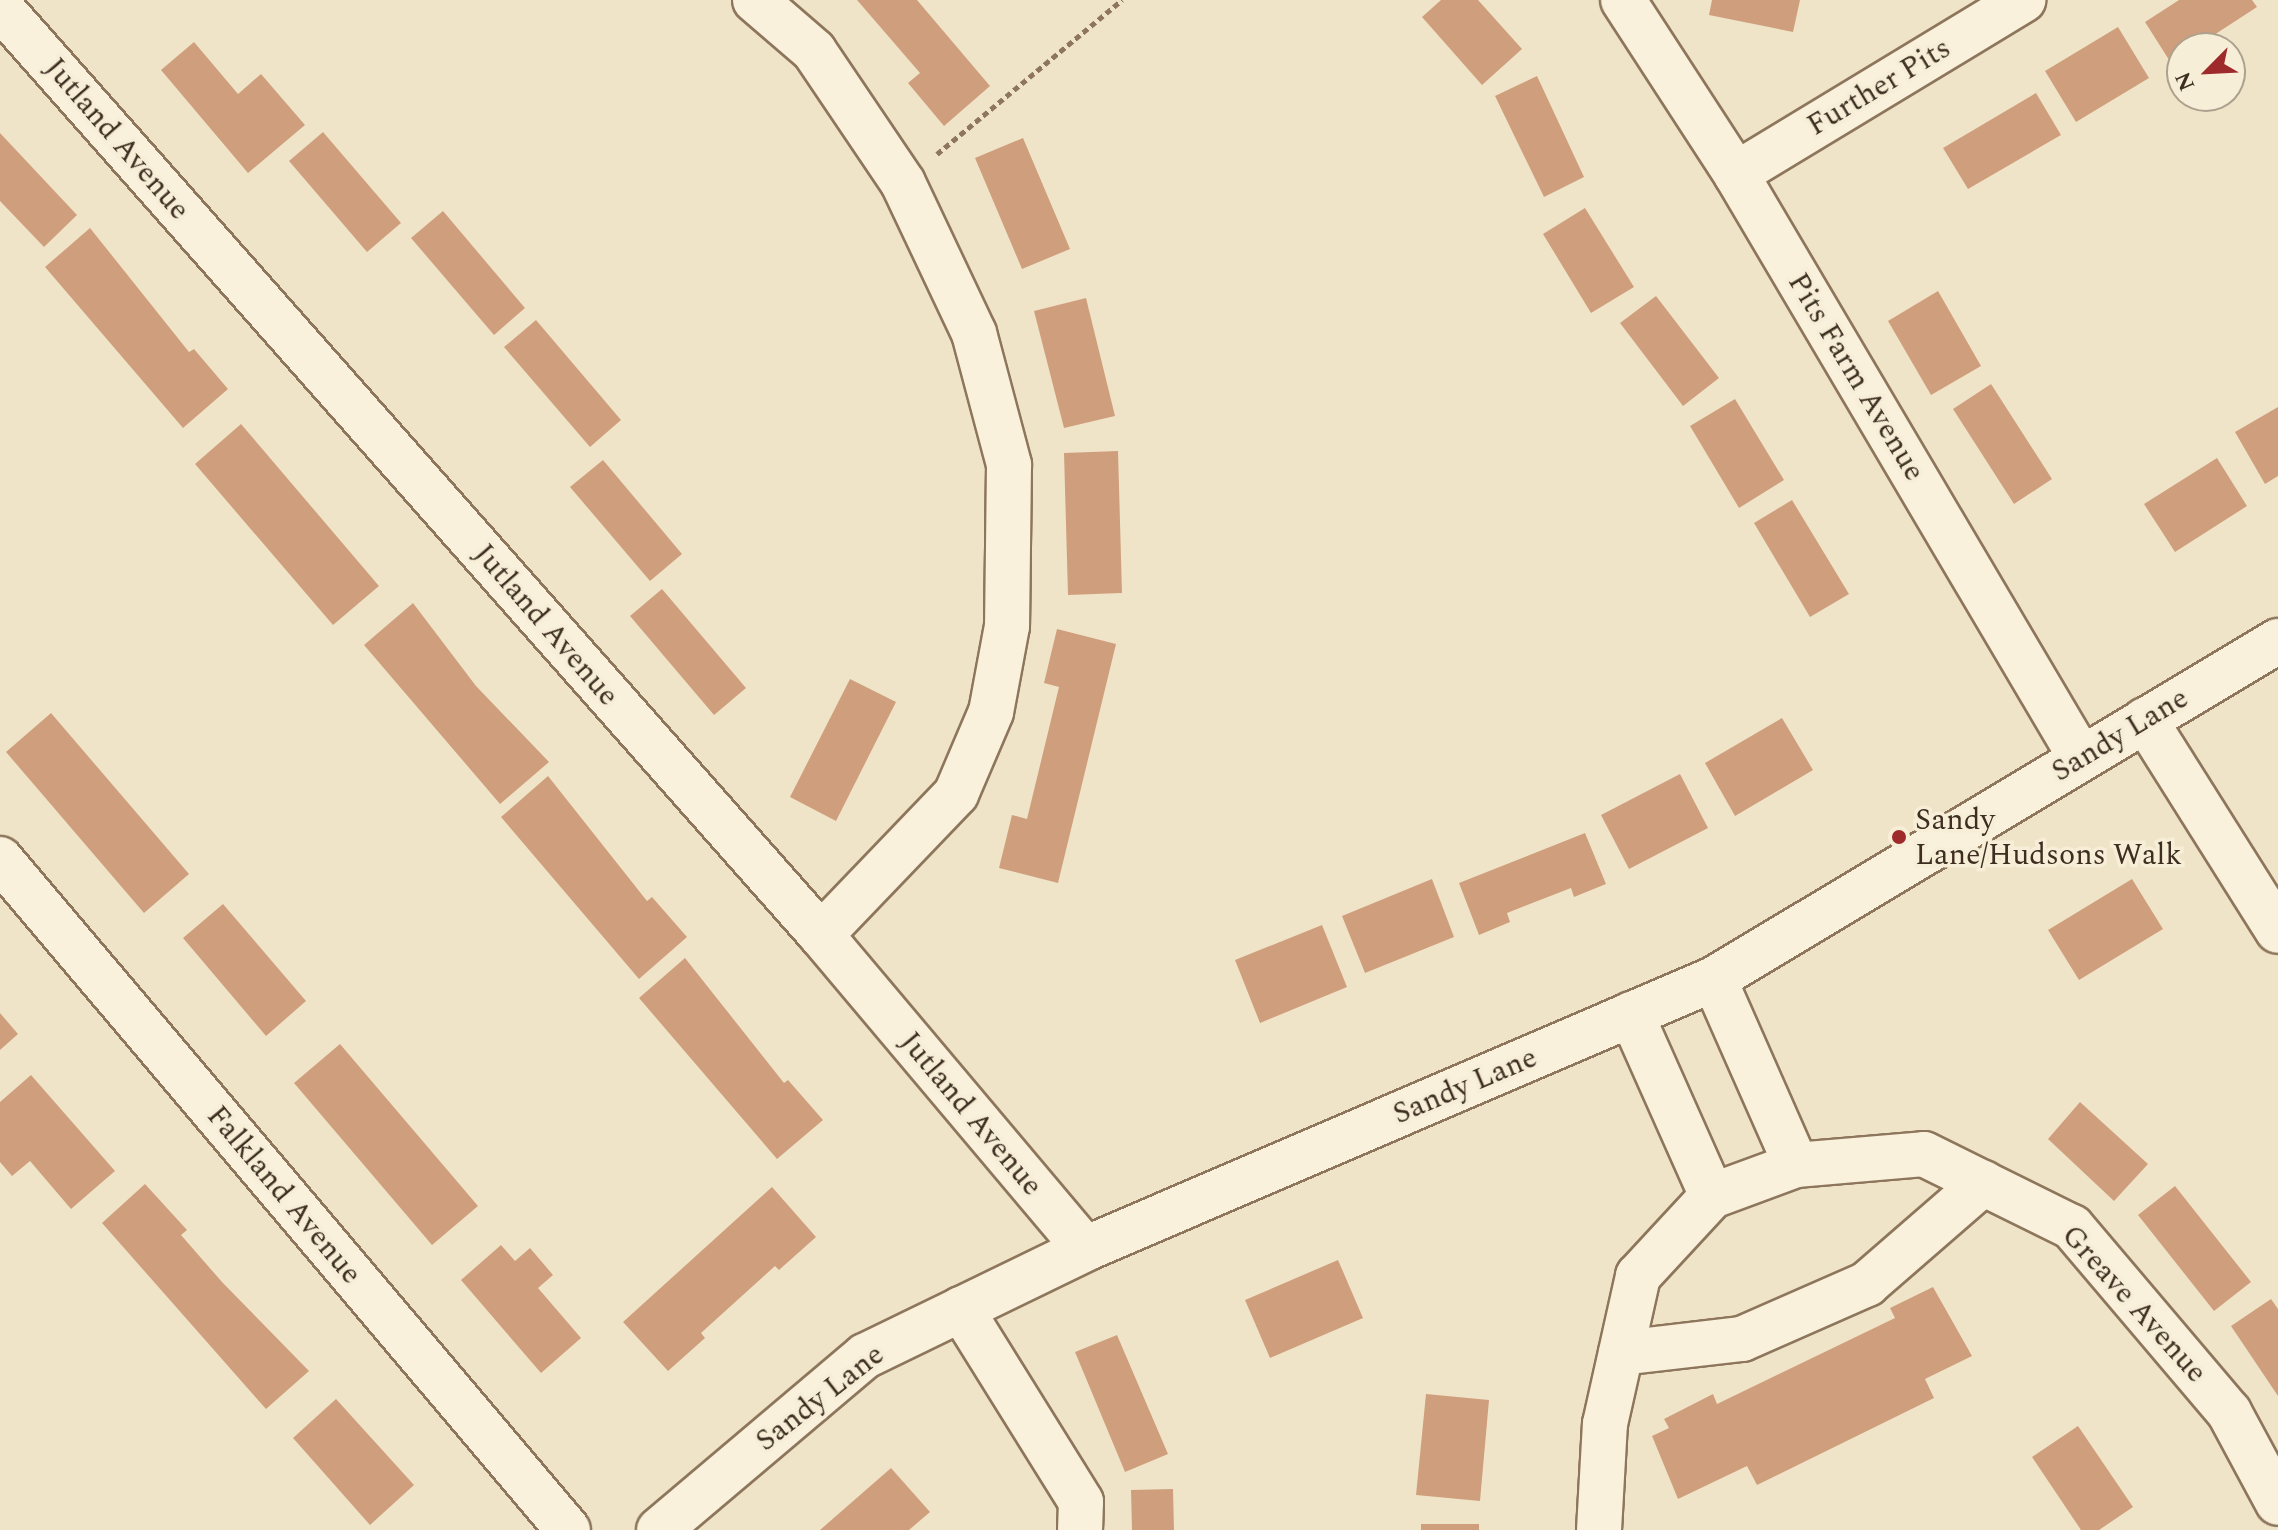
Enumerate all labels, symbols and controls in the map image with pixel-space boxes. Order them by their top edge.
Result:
street label: Further Pits [1801,30,1957,144]
north arrow [2166,32,2246,112]
street label: Jutland Avenue [37,51,197,227]
text: N [2167,66,2204,96]
street label: Pits Farm Avenue [1780,266,1932,488]
street label: Jutland Avenue [466,537,626,713]
street label: Sandy Lane [2045,680,2195,790]
place label: Sandy Lane/Hudsons Walk [1915,802,2182,872]
marker: Sandy Lane/Hudsons Walk [1890,828,1908,846]
street label: Jutland Avenue [892,1025,1050,1203]
street label: Sandy Lane [1388,1040,1542,1132]
street label: Falkland Avenue [199,1098,369,1292]
street label: Greave Avenue [2054,1218,2214,1390]
street label: Sandy Lane [749,1337,891,1459]

